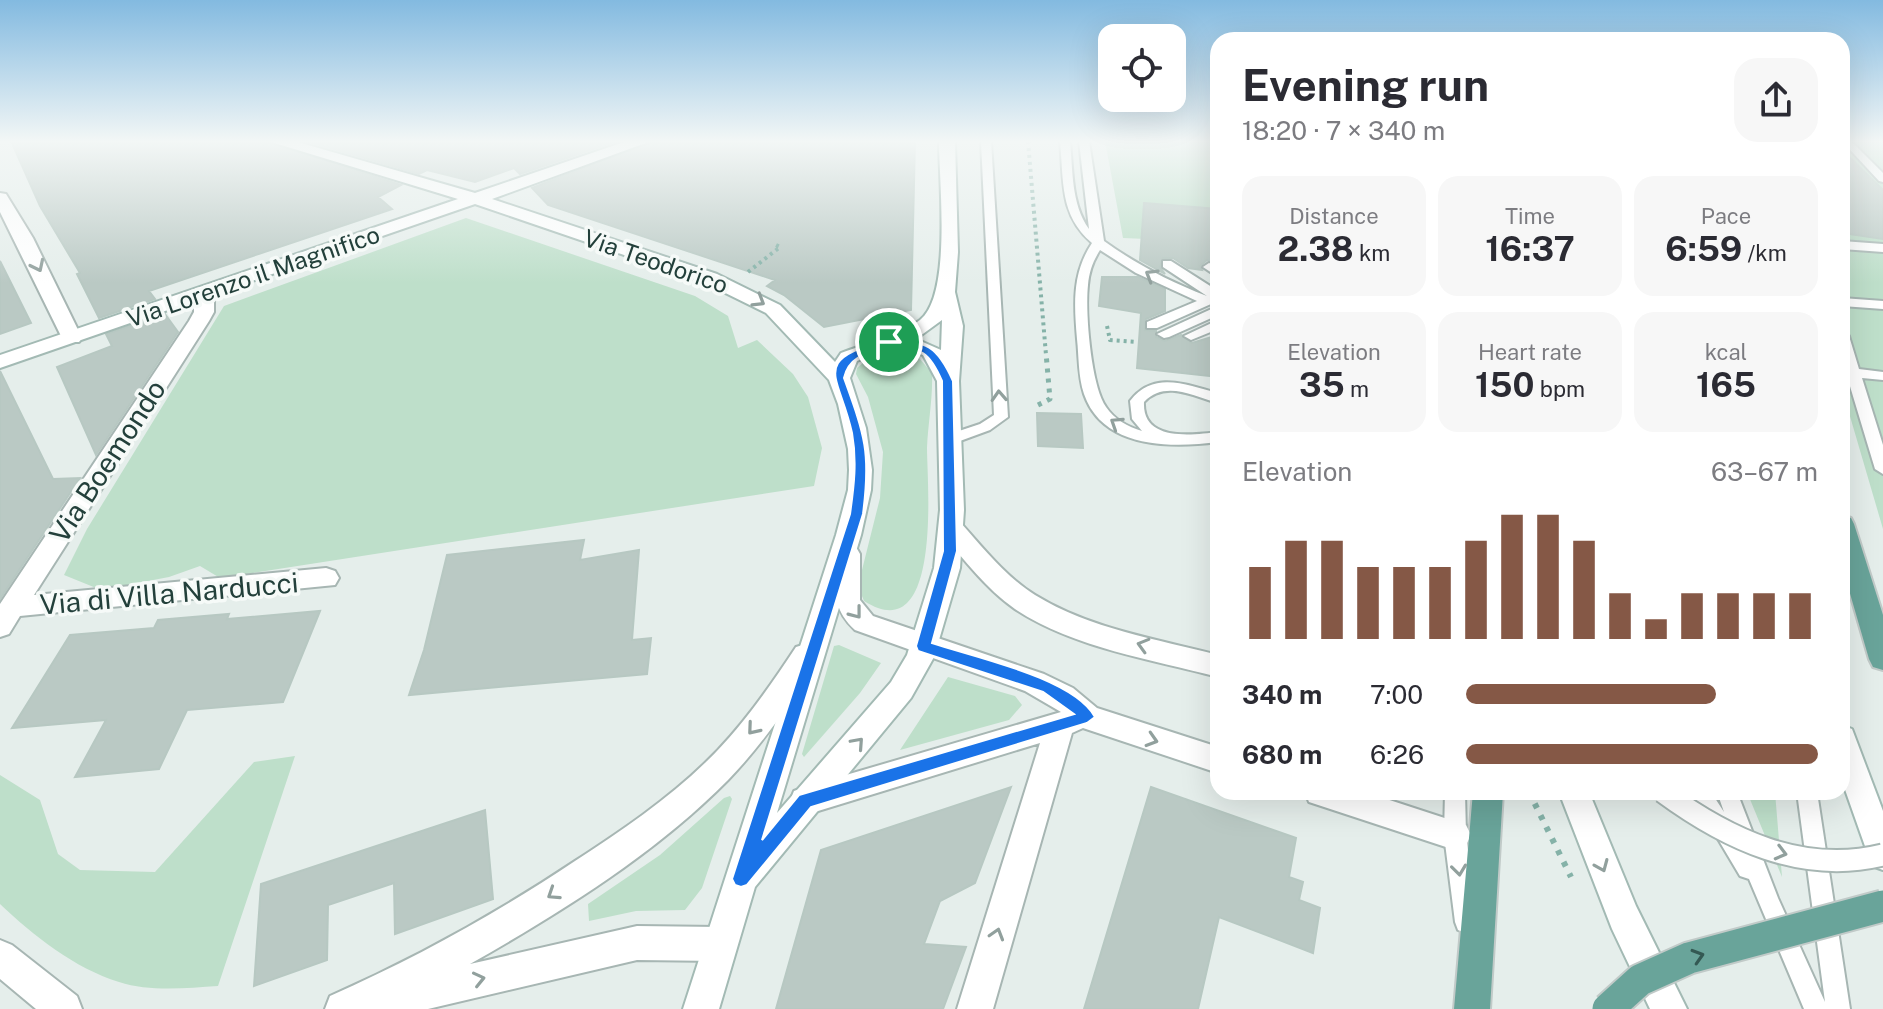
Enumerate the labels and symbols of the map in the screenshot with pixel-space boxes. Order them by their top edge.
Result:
street label: Via Lorenzo il Magnifico [123,219,383,333]
street label: Via Teodorico [580,223,732,299]
one-way arrow [28,258,44,272]
one-way arrow [1145,269,1160,285]
one-way arrow [751,291,765,307]
pin [855,308,923,376]
street label: Via Boemondo [42,373,172,549]
one-way arrow [991,389,1008,402]
one-way arrow [1111,418,1125,433]
street label: Via di Villa Narducci [38,565,300,621]
one-way arrow [847,604,861,619]
one-way arrow [1136,638,1150,654]
one-way arrow [748,720,763,735]
one-way arrow [1145,730,1159,746]
one-way arrow [849,738,863,752]
one-way arrow [1774,844,1788,860]
one-way arrow [1592,857,1608,872]
one-way arrow [1451,864,1468,877]
one-way arrow [548,885,562,900]
one-way arrow [988,928,1004,942]
one-way arrow [1691,949,1704,965]
one-way arrow [472,971,485,988]

